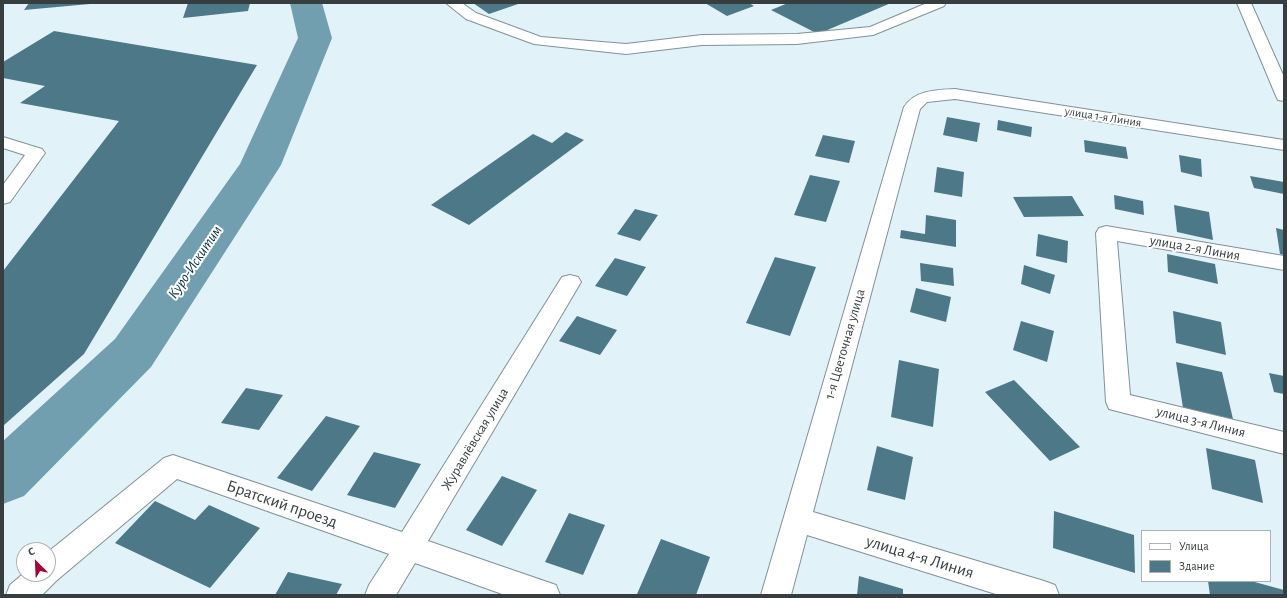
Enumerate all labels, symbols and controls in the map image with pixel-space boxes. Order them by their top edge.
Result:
street label: улица 1-я Линия [1064,104,1142,130]
water label: Куро-Искитим [164,222,226,302]
street label: улица 2-я Линия [1148,232,1242,264]
street label: 1-я Цветочная улица [821,287,869,401]
street label: Журавлёвская улица [438,385,512,493]
street label: улица 3-я Линия [1155,403,1247,441]
street label: Братский проезд [224,475,340,533]
legend [1141,530,1271,582]
street label: улица 4-я Линия [864,531,976,583]
text: Улица [1179,540,1209,552]
north arrow [16,542,56,582]
text: С [26,545,36,558]
text: Здание [1179,560,1215,572]

